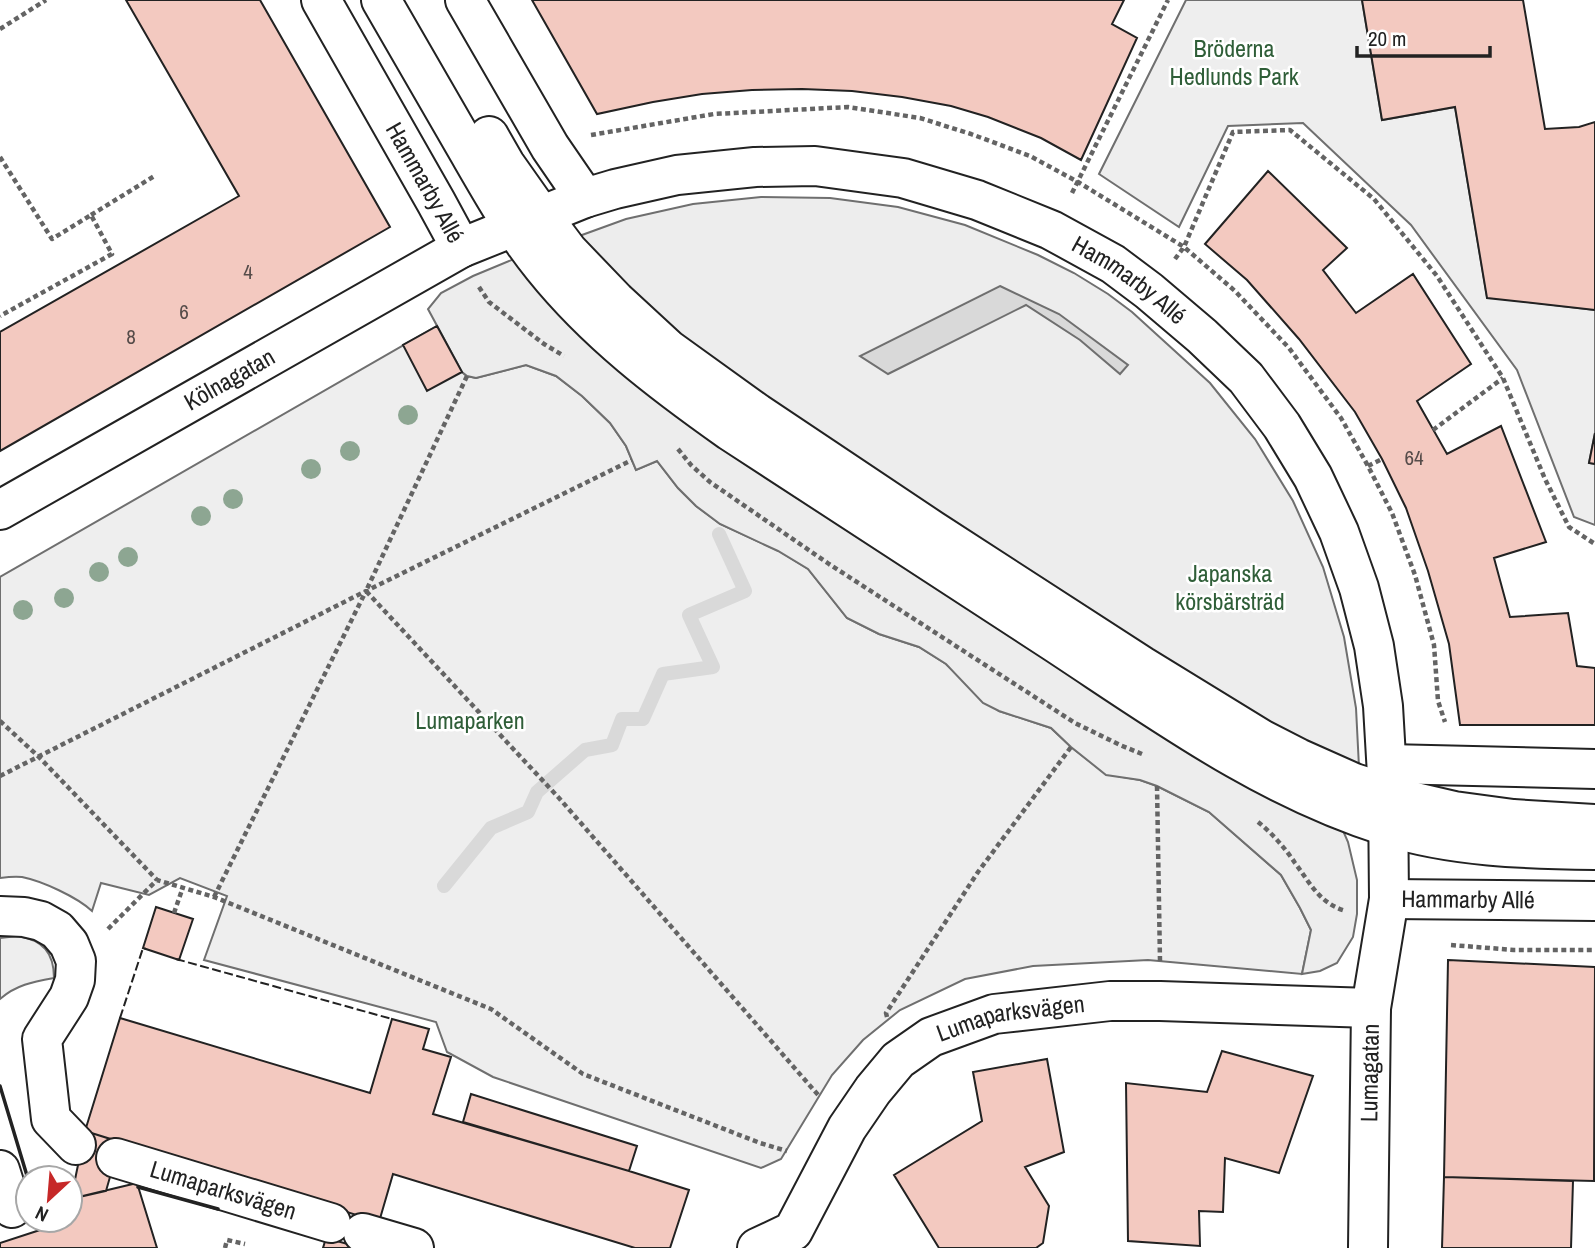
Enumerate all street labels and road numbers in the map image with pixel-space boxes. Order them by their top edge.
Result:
street label: Hammarby Allé [379,116,472,248]
street label: Hammarby Allé [1067,228,1194,331]
street label: Kölnagatan [178,340,280,417]
street label: Hammarby Allé [1401,882,1535,915]
street label: Lumaparksvägen [932,987,1086,1049]
street label: Lumagatan [1352,1023,1386,1122]
street label: Lumaparksvägen [147,1152,300,1227]

